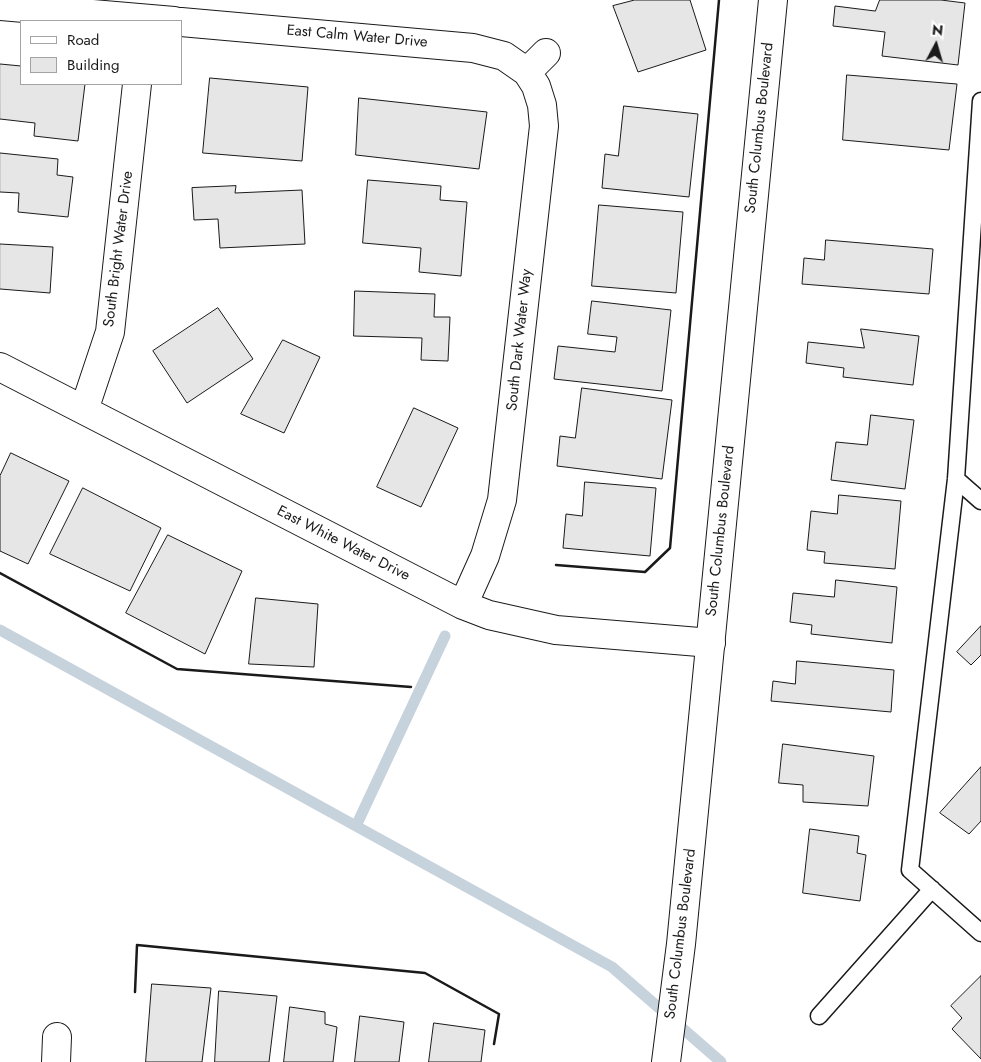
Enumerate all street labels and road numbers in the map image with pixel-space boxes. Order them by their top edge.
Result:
street label: East Calm Water Drive [286,22,428,52]
street label: South Columbus Boulevard [742,42,778,214]
street label: South Bright Water Drive [100,170,138,328]
street label: South Dark Water Way [504,268,536,412]
street label: South Columbus Boulevard [703,445,739,617]
street label: East White Water Drive [273,503,413,585]
street label: South Columbus Boulevard [662,848,700,1020]

